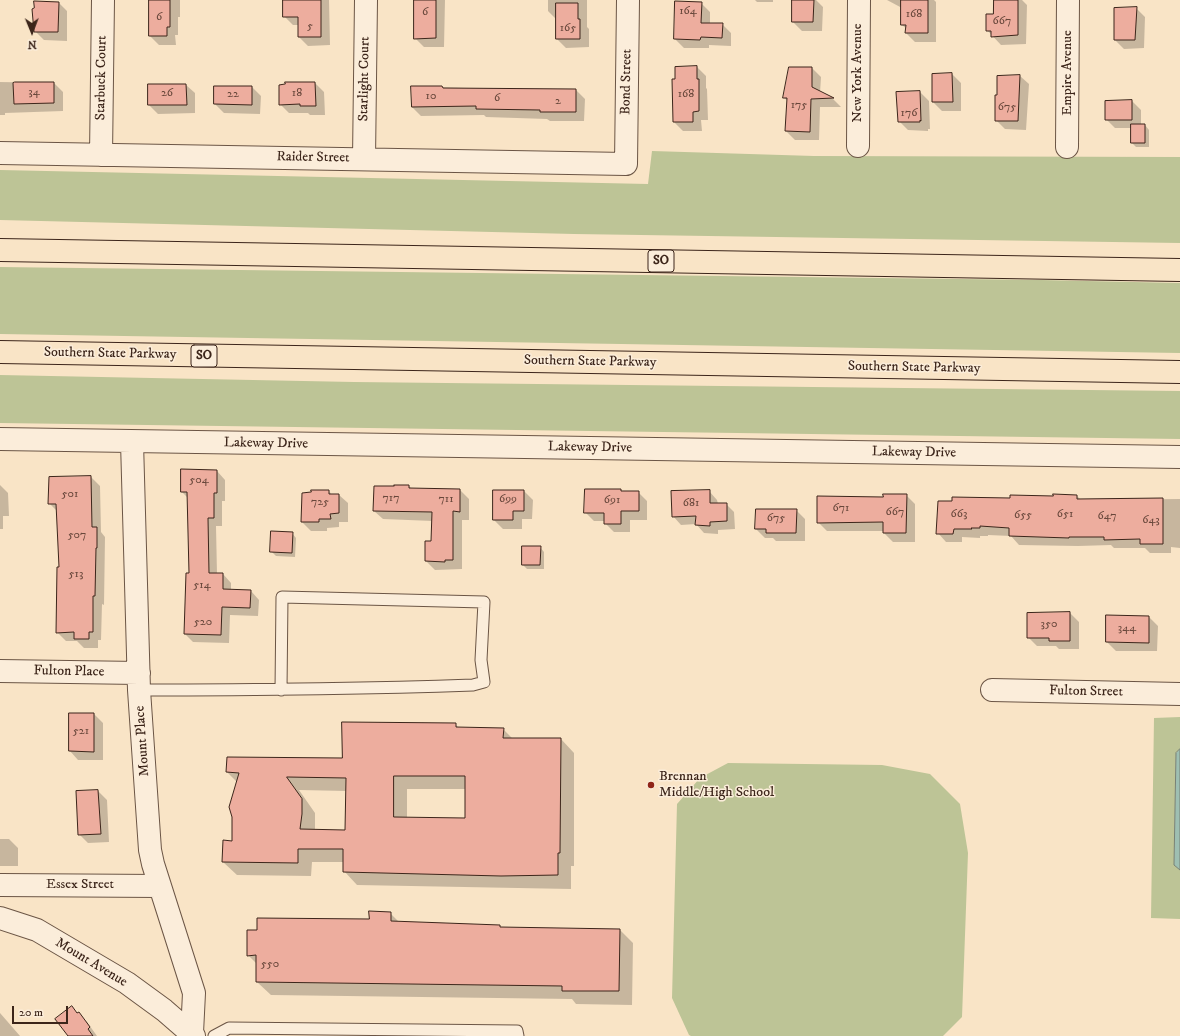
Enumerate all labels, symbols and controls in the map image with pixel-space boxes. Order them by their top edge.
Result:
house number: 164 [679,5,697,19]
house number: 6 [422,6,428,20]
house number: 168 [906,8,922,22]
house number: 6 [156,11,162,25]
north arrow [12,12,52,52]
house number: 667 [993,15,1011,29]
house number: 5 [307,20,313,34]
house number: 165 [560,22,576,36]
street label: New York Avenue [850,23,866,123]
street label: Empire Avenue [1060,30,1076,116]
street label: Starbuck Court [93,35,111,121]
street label: Starlight Court [356,36,374,122]
text: N [28,37,37,51]
street label: Bond Street [618,49,636,115]
house number: 34 [28,86,40,100]
house number: 26 [161,87,173,101]
house number: 18 [292,87,302,101]
house number: 22 [227,88,239,102]
house number: 168 [678,88,694,102]
house number: 10 [426,90,436,104]
house number: 6 [494,92,500,106]
house number: 2 [555,95,561,109]
house number: 175 [791,99,807,113]
house number: 675 [998,101,1016,115]
house number: 176 [901,107,917,121]
street label: Raider Street [276,149,350,167]
road number: SO [648,250,674,272]
street label: Southern State Parkway [44,344,176,364]
road number: SO [191,345,217,367]
street label: Southern State Parkway [524,352,656,372]
street label: Southern State Parkway [848,358,980,378]
street label: Lakeway Drive [224,435,308,453]
street label: Lakeway Drive [548,439,632,457]
street label: Lakeway Drive [872,444,956,462]
house number: 504 [189,474,209,488]
house number: 501 [62,488,78,502]
house number: 717 [382,492,400,506]
house number: 711 [438,493,454,507]
house number: 699 [499,493,517,507]
house number: 691 [604,494,620,508]
house number: 725 [311,496,329,510]
house number: 681 [683,497,699,511]
house number: 671 [833,502,849,516]
house number: 667 [886,506,904,520]
house number: 663 [951,508,967,522]
house number: 651 [1057,508,1073,522]
house number: 655 [1014,509,1032,523]
house number: 647 [1097,510,1117,524]
house number: 675 [767,512,785,526]
house number: 643 [1142,514,1160,528]
house number: 507 [68,529,86,543]
house number: 513 [69,568,83,582]
house number: 514 [193,579,211,593]
house number: 520 [194,616,212,630]
house number: 350 [1041,618,1057,632]
house number: 344 [1118,622,1136,636]
street label: Fulton Place [33,663,105,681]
street label: Fulton Street [1049,683,1123,701]
street label: Mount Place [132,705,154,777]
house number: 521 [73,725,89,739]
place label: Brennan Middle/High School [659,769,774,802]
marker: Brennan Middle/High School [646,780,656,790]
street label: Essex Street [46,877,114,893]
street label: Mount Avenue [52,935,130,991]
house number: 550 [261,958,279,972]
scale bar [14,998,70,1024]
text: 20 m [19,1005,43,1020]

